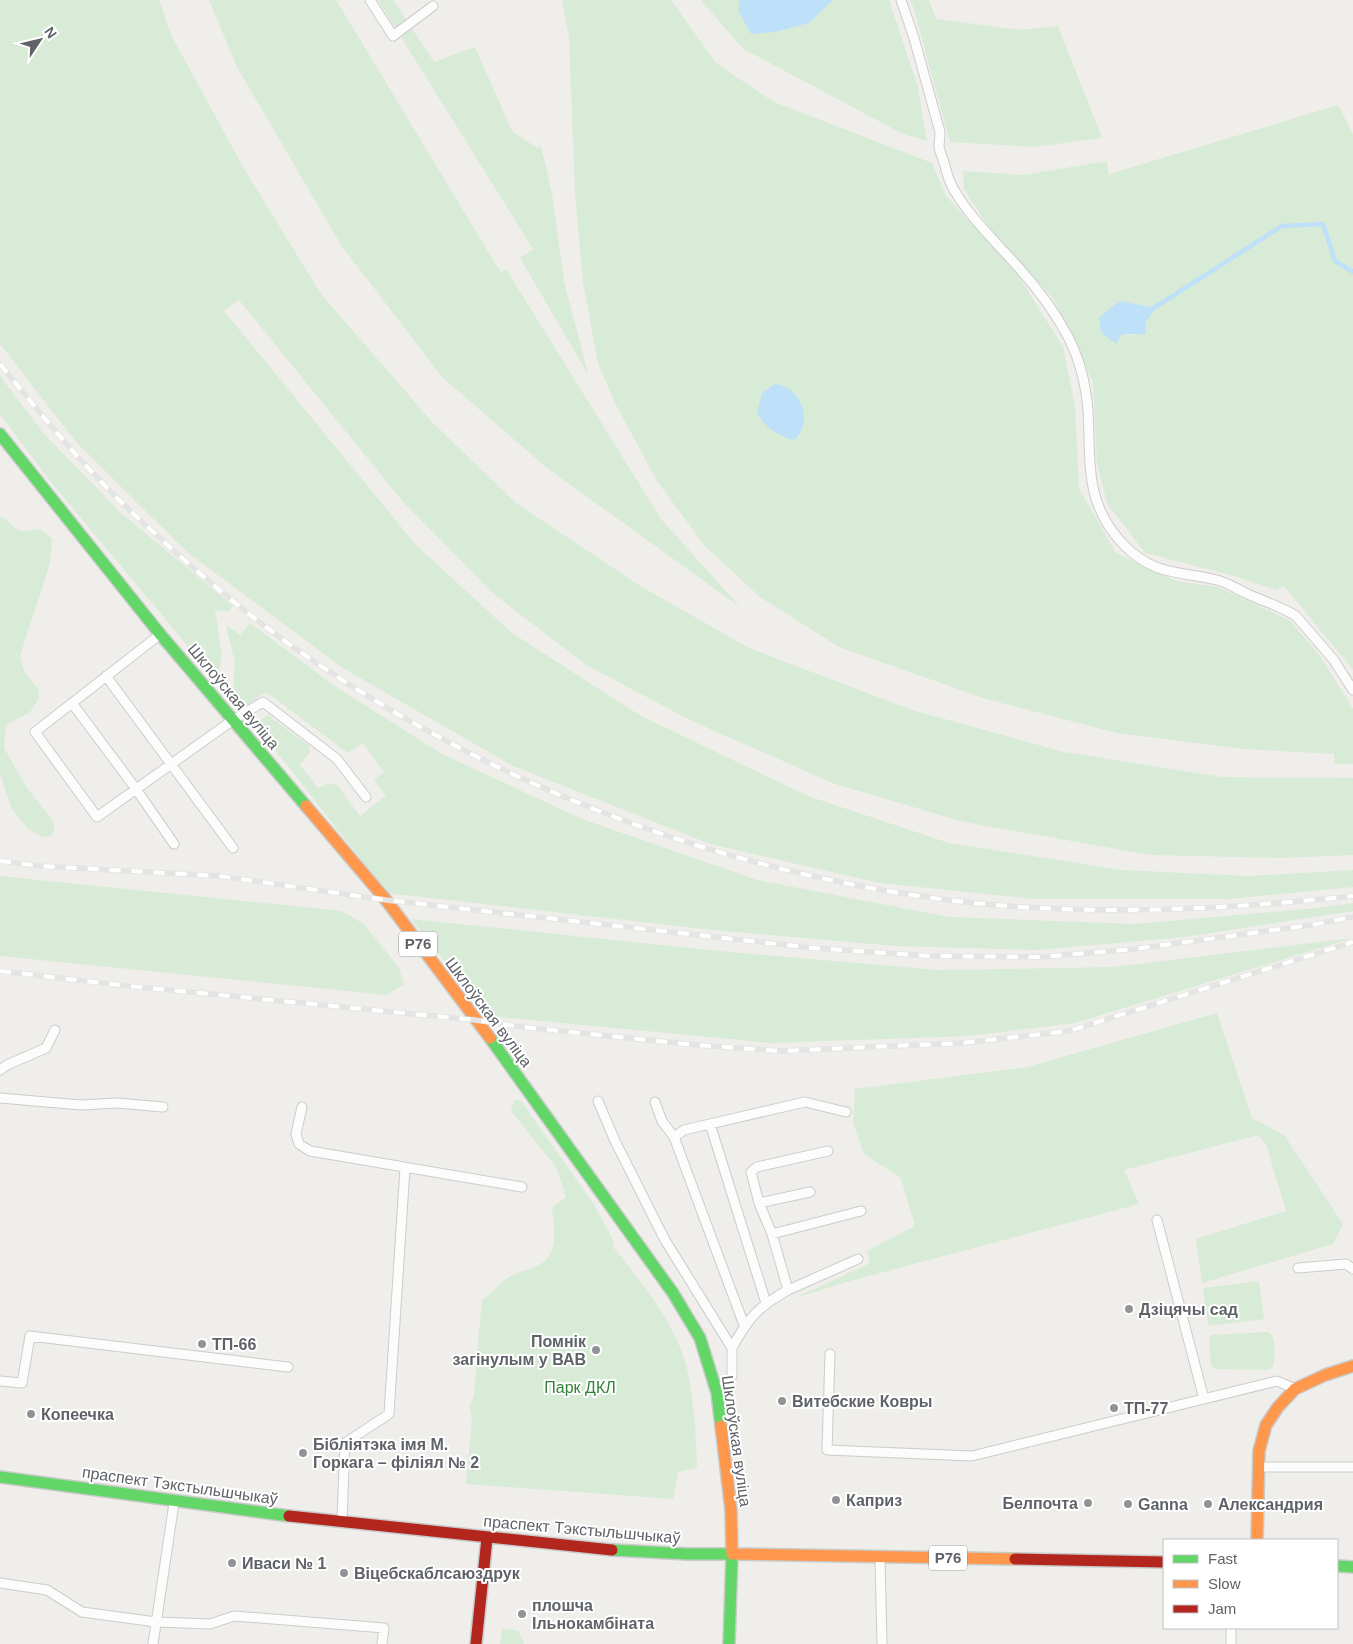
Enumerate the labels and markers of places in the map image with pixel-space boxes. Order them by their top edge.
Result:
place label: Дзіцячы сад [1139,1301,1238,1318]
marker: Дзіцячы сад [1123,1303,1135,1315]
place label: Помнік загінулым у ВАВ [453,1333,587,1368]
place label: ТП-66 [212,1336,257,1353]
marker: ТП-66 [196,1338,208,1350]
marker: Помнік загінулым у ВАВ [590,1344,602,1356]
place label: Витебские Ковры [792,1393,932,1410]
marker: Витебские Ковры [776,1395,788,1407]
place label: ТП-77 [1124,1400,1169,1417]
marker: ТП-77 [1108,1402,1120,1414]
place label: Копеечка [41,1406,114,1423]
marker: Копеечка [25,1408,37,1420]
place label: Бібліятэка імя М. Горкага – філіял № 2 [313,1436,479,1471]
marker: Бібліятэка імя М. Горкага – філіял № 2 [297,1447,309,1459]
place label: Каприз [846,1492,902,1509]
marker: Каприз [830,1494,842,1506]
place label: Белпочта [1002,1495,1078,1512]
place label: Ganna [1138,1496,1188,1513]
place label: Александрия [1218,1496,1323,1513]
marker: Белпочта [1082,1497,1094,1509]
marker: Ganna [1122,1498,1134,1510]
marker: Александрия [1202,1498,1214,1510]
place label: Иваси № 1 [242,1555,326,1572]
marker: Иваси № 1 [226,1557,238,1569]
place label: Віцебскаблсаюздрук [354,1565,521,1582]
marker: Віцебскаблсаюздрук [338,1567,350,1579]
place label: плошча Ільнокамбіната [532,1597,654,1632]
marker: плошча Ільнокамбіната [516,1608,528,1620]

